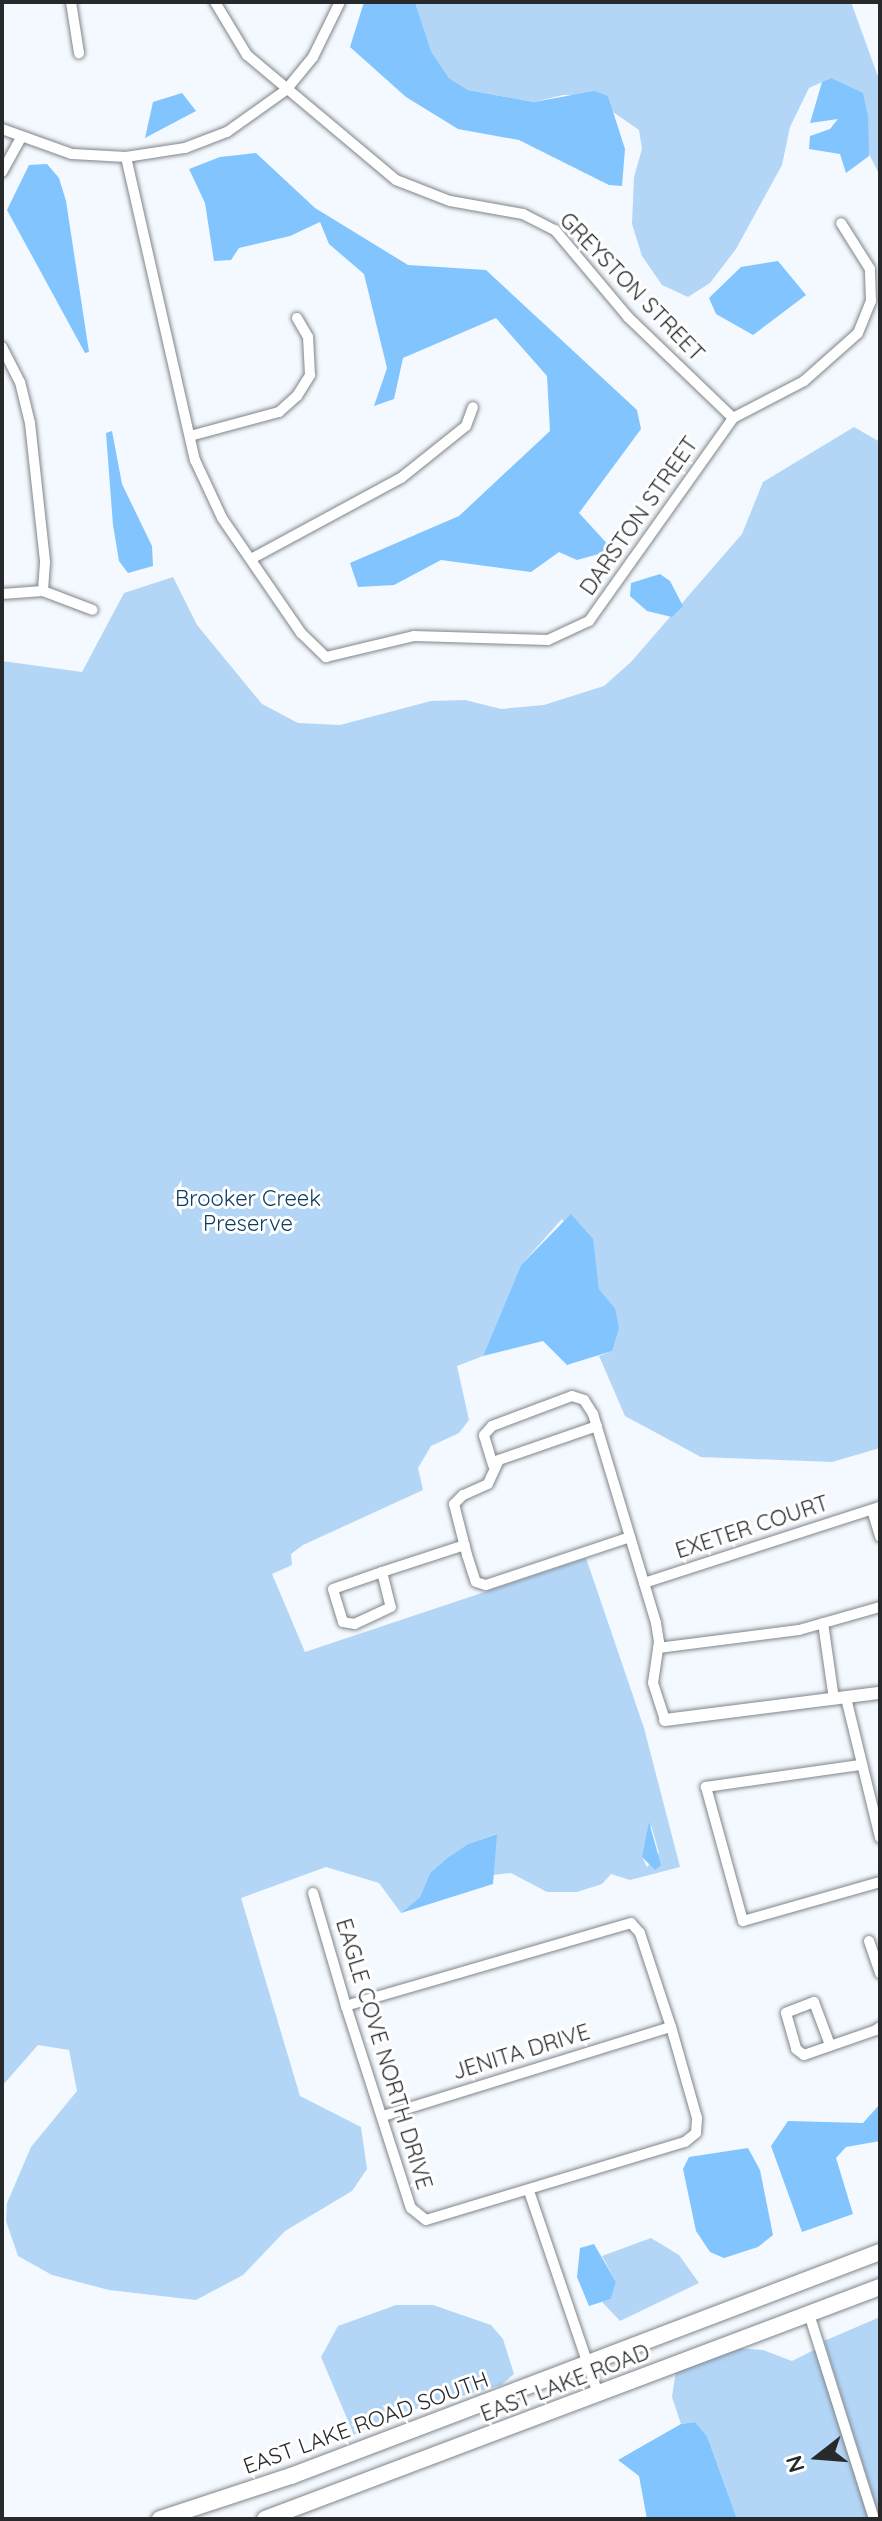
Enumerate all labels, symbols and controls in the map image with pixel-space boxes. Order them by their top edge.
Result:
street label: GREYSTON STREET [554,207,710,367]
street label: DARSTON STREET [574,432,704,600]
park label: Brooker Creek Preserve [175,1185,321,1236]
street label: EXETER COURT [672,1490,832,1564]
street label: EAGLE COVE NORTH DRIVE [330,1915,438,2193]
street label: JENITA DRIVE [449,2019,593,2085]
street label: EAST LAKE ROAD [477,2339,653,2427]
street label: EAST LAKE ROAD SOUTH [240,2366,492,2480]
north arrow [778,2417,858,2497]
text: N [779,2452,811,2476]

